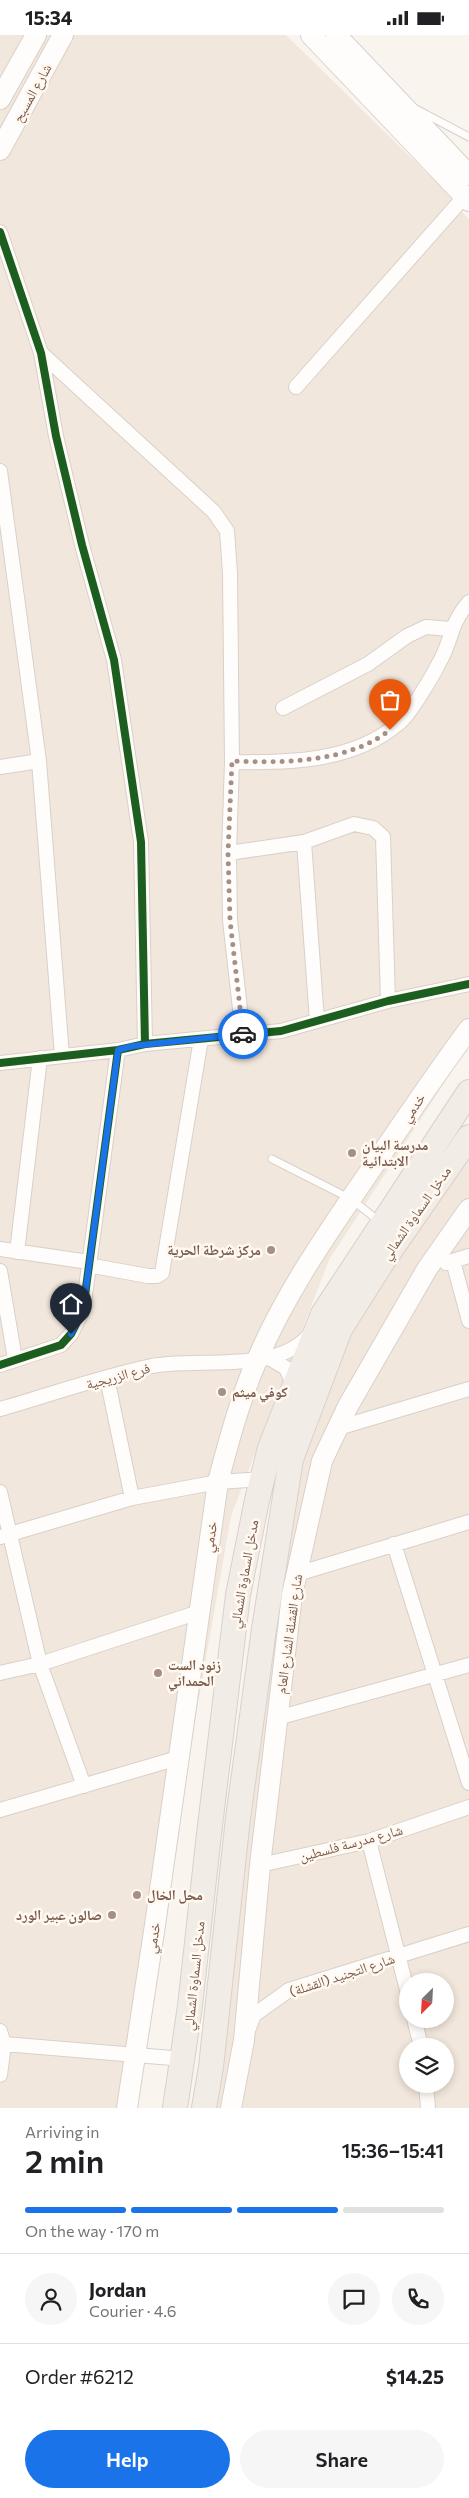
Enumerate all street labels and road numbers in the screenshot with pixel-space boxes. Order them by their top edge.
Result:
street label: شارع المسبح [9,61,56,126]
street label: خدمي [397,1090,431,1128]
street label: مدخل السماوة الشمالي [377,1163,457,1265]
street label: فرع الزريجية [84,1359,152,1394]
street label: مدخل السماوة الشمالي [226,1518,265,1630]
street label: خدمي [199,1520,224,1554]
street label: شارع القشلة الشارع العام [272,1573,307,1695]
street label: شارع مدرسة فلسطين [297,1821,405,1866]
street label: مدخل السماوة الشمالي [179,1920,211,2032]
street label: خدمي [142,1921,167,1955]
street label: شارع التجنيد (القشلة) [287,1949,397,2001]

